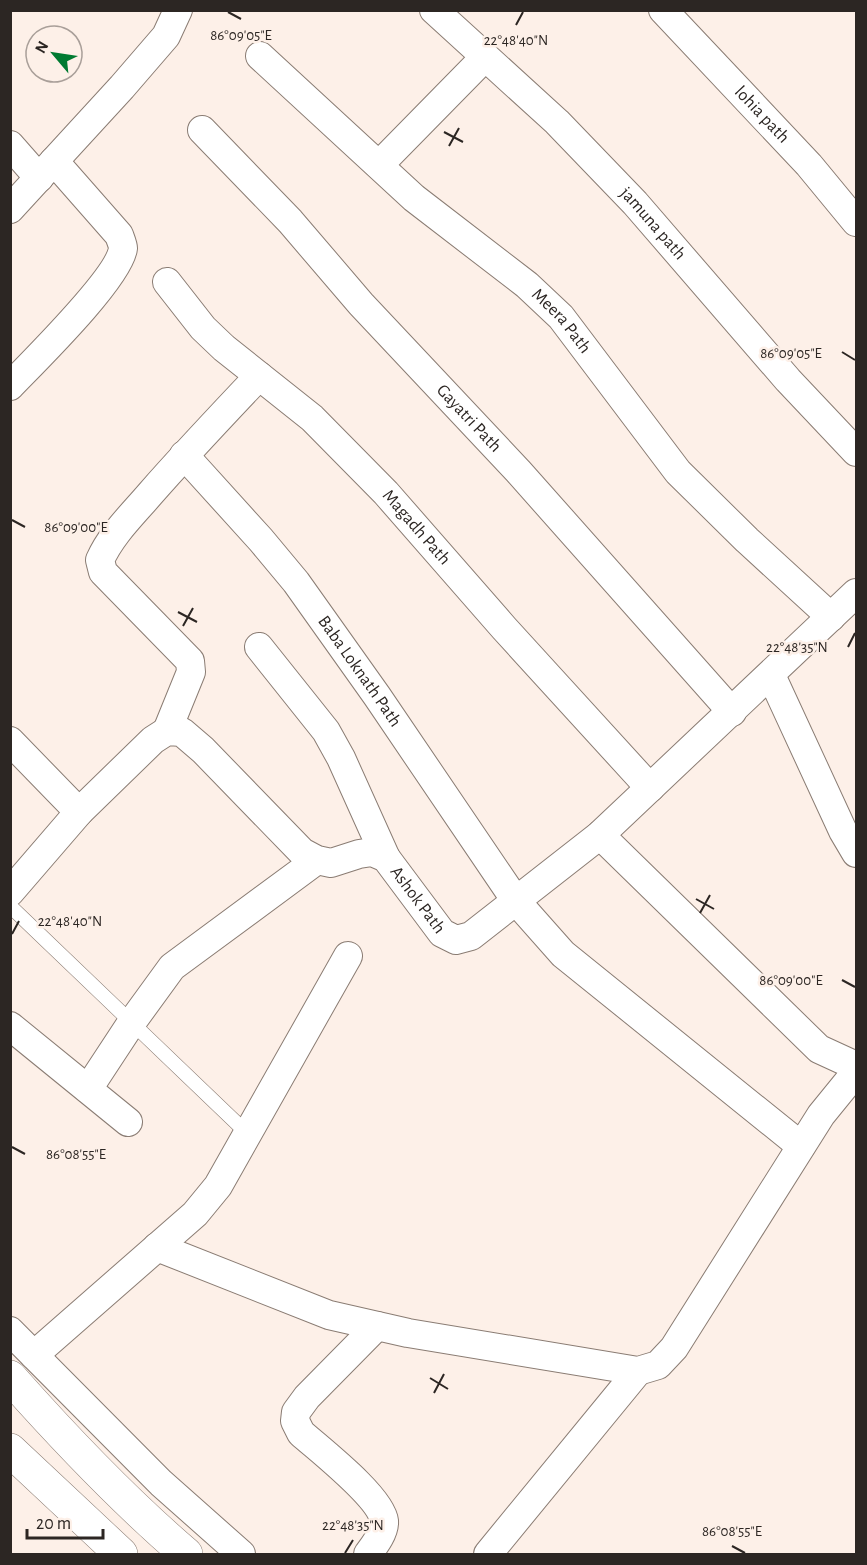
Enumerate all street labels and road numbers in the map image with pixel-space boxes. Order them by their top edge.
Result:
street label: lohia path [731,83,793,147]
street label: jamuna path [616,184,689,263]
street label: Meera Path [528,285,594,357]
street label: Gayatri Path [433,381,505,456]
street label: Magadh Path [379,486,454,569]
street label: Baba Loknath Path [314,613,404,730]
street label: Ashok Path [387,863,448,937]

